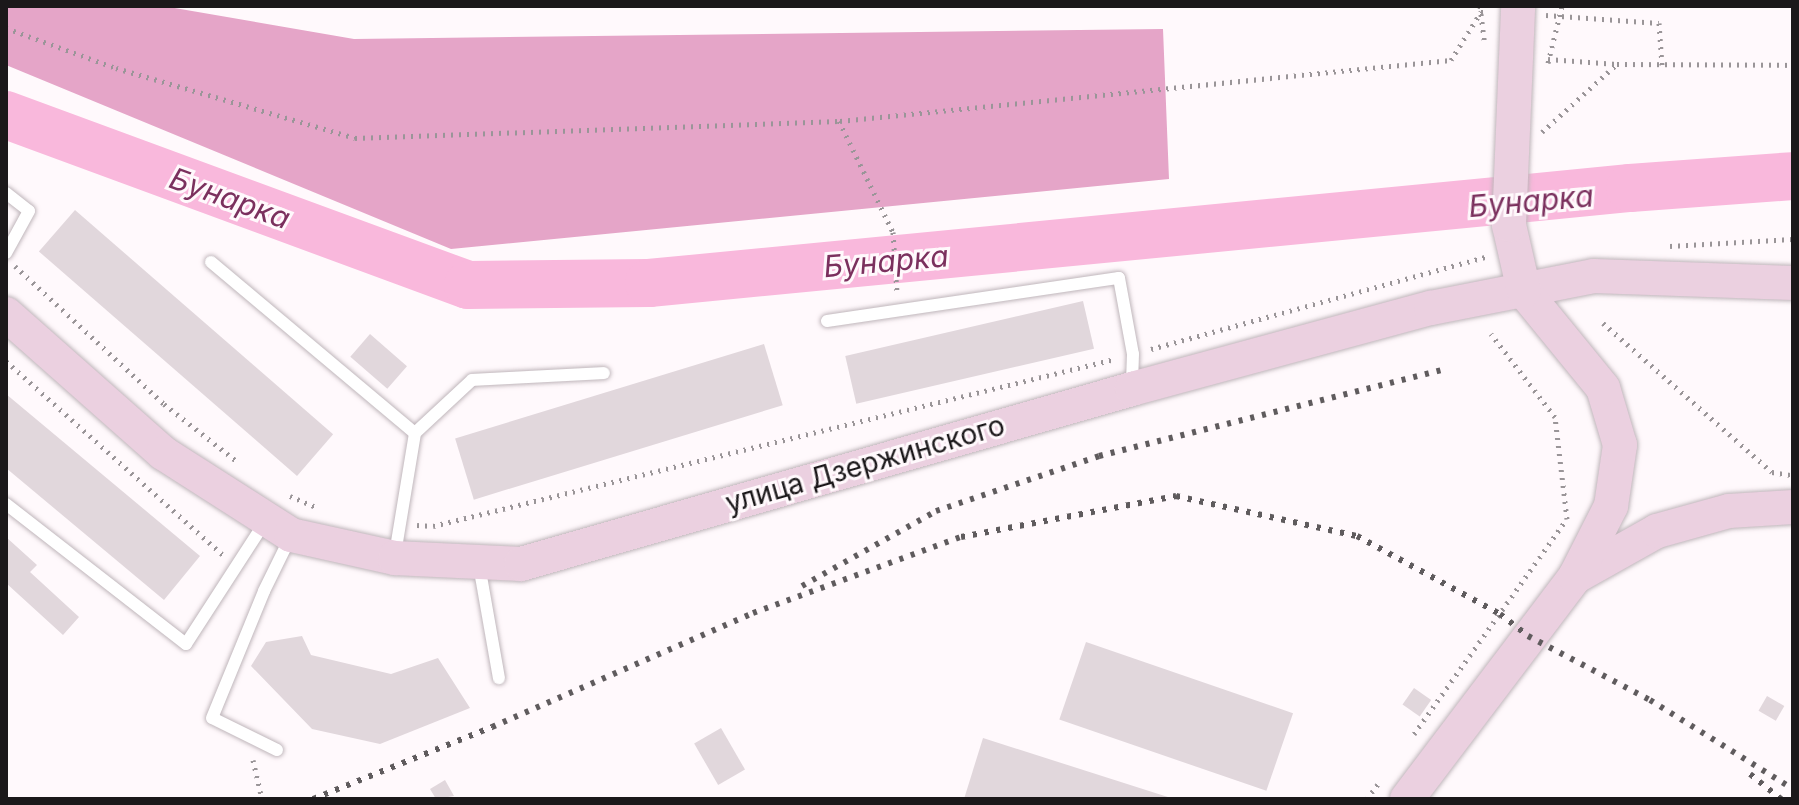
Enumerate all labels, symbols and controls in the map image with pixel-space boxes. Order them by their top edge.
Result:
water label: Бунарка [165,160,295,236]
water label: Бунарка [1467,178,1595,224]
water label: Бунарка [822,238,950,284]
street label: улица Дзержинского [722,408,1008,520]

